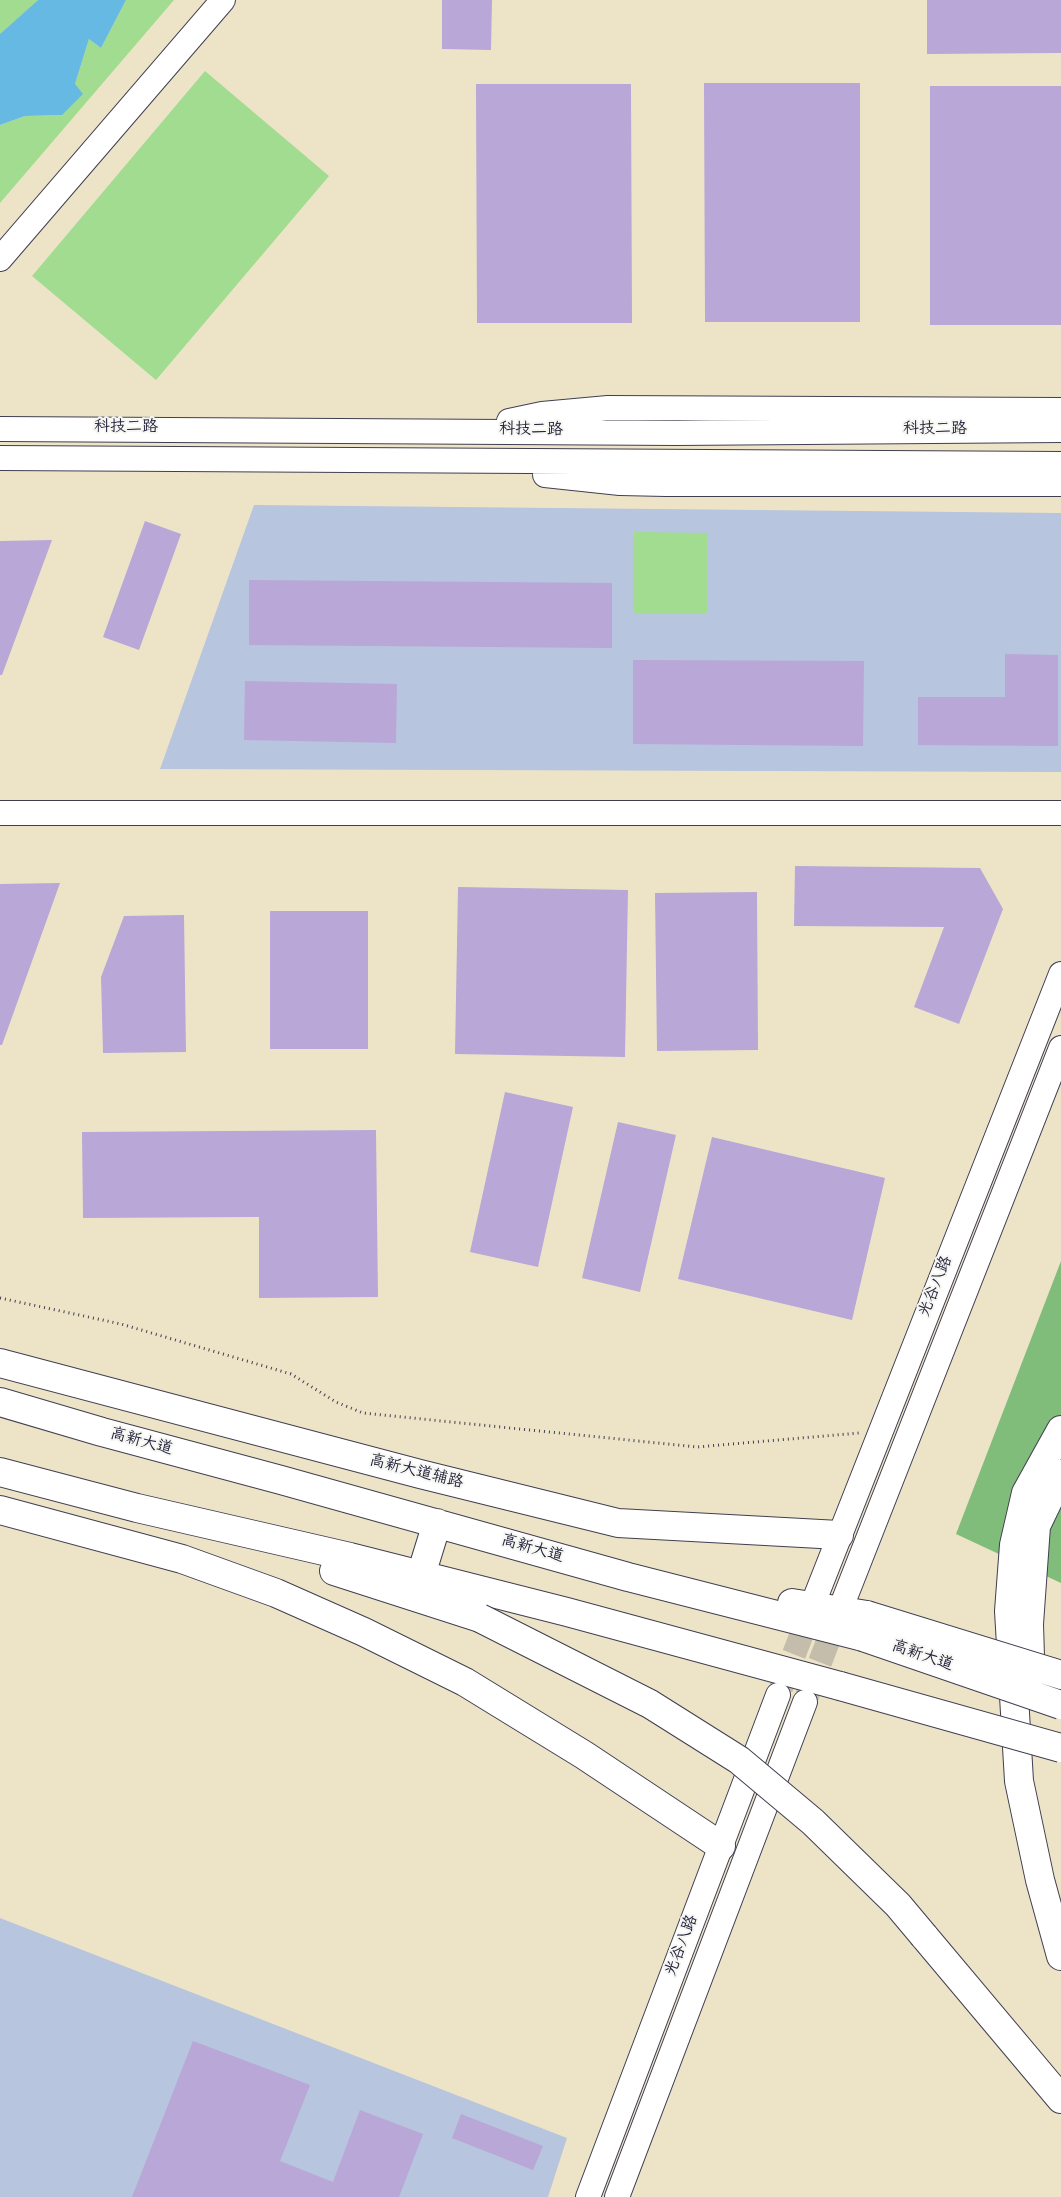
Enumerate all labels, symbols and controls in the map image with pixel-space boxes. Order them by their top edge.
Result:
street label: 科技二路 [94,419,158,439]
street label: 科技二路 [499,421,563,441]
street label: 科技二路 [903,421,967,441]
street label: 光谷八路 [916,1254,958,1320]
street label: 高新大道 [108,1425,174,1461]
street label: 高新大道辅路 [367,1452,465,1494]
street label: 高新大道 [499,1532,565,1568]
street label: 高新大道 [889,1638,955,1676]
street label: 光谷八路 [663,1913,703,1979]

